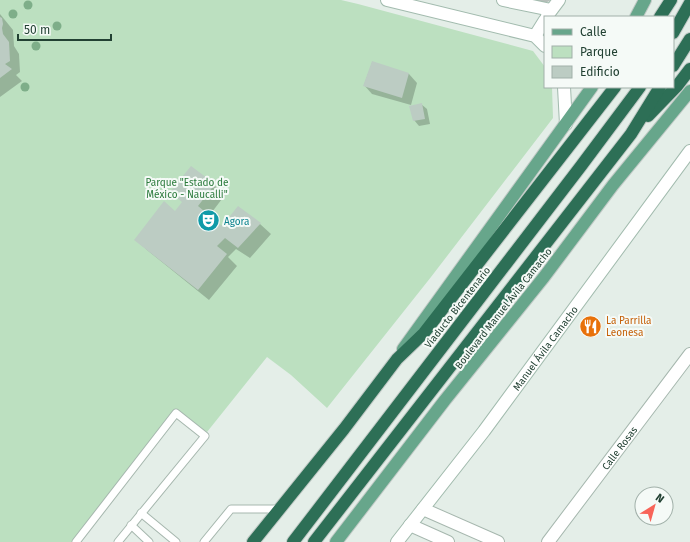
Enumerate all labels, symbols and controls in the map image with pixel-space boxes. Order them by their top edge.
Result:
scale bar [18,16,111,42]
legend [544,16,674,88]
text: 50 m [24,23,50,37]
text: Calle [580,25,607,39]
text: Parque [580,45,618,59]
text: Edificio [580,65,620,79]
park label: Parque "Estado de México - Naucalli" [146,177,229,201]
theatre icon: Agora [195,208,221,234]
place label: Agora [224,216,250,228]
street label: Boulevard Manuel Ávila Camacho [452,245,554,371]
street label: Viaducto Bicentenario [422,264,493,351]
street label: Manuel Ávila Camacho [510,303,580,393]
restaurant icon: La Parrilla Leonesa [578,313,604,339]
place label: La Parrilla Leonesa [606,315,651,339]
street label: Calle Rosas [600,424,640,472]
north arrow [634,486,674,526]
text: N [653,491,667,506]

